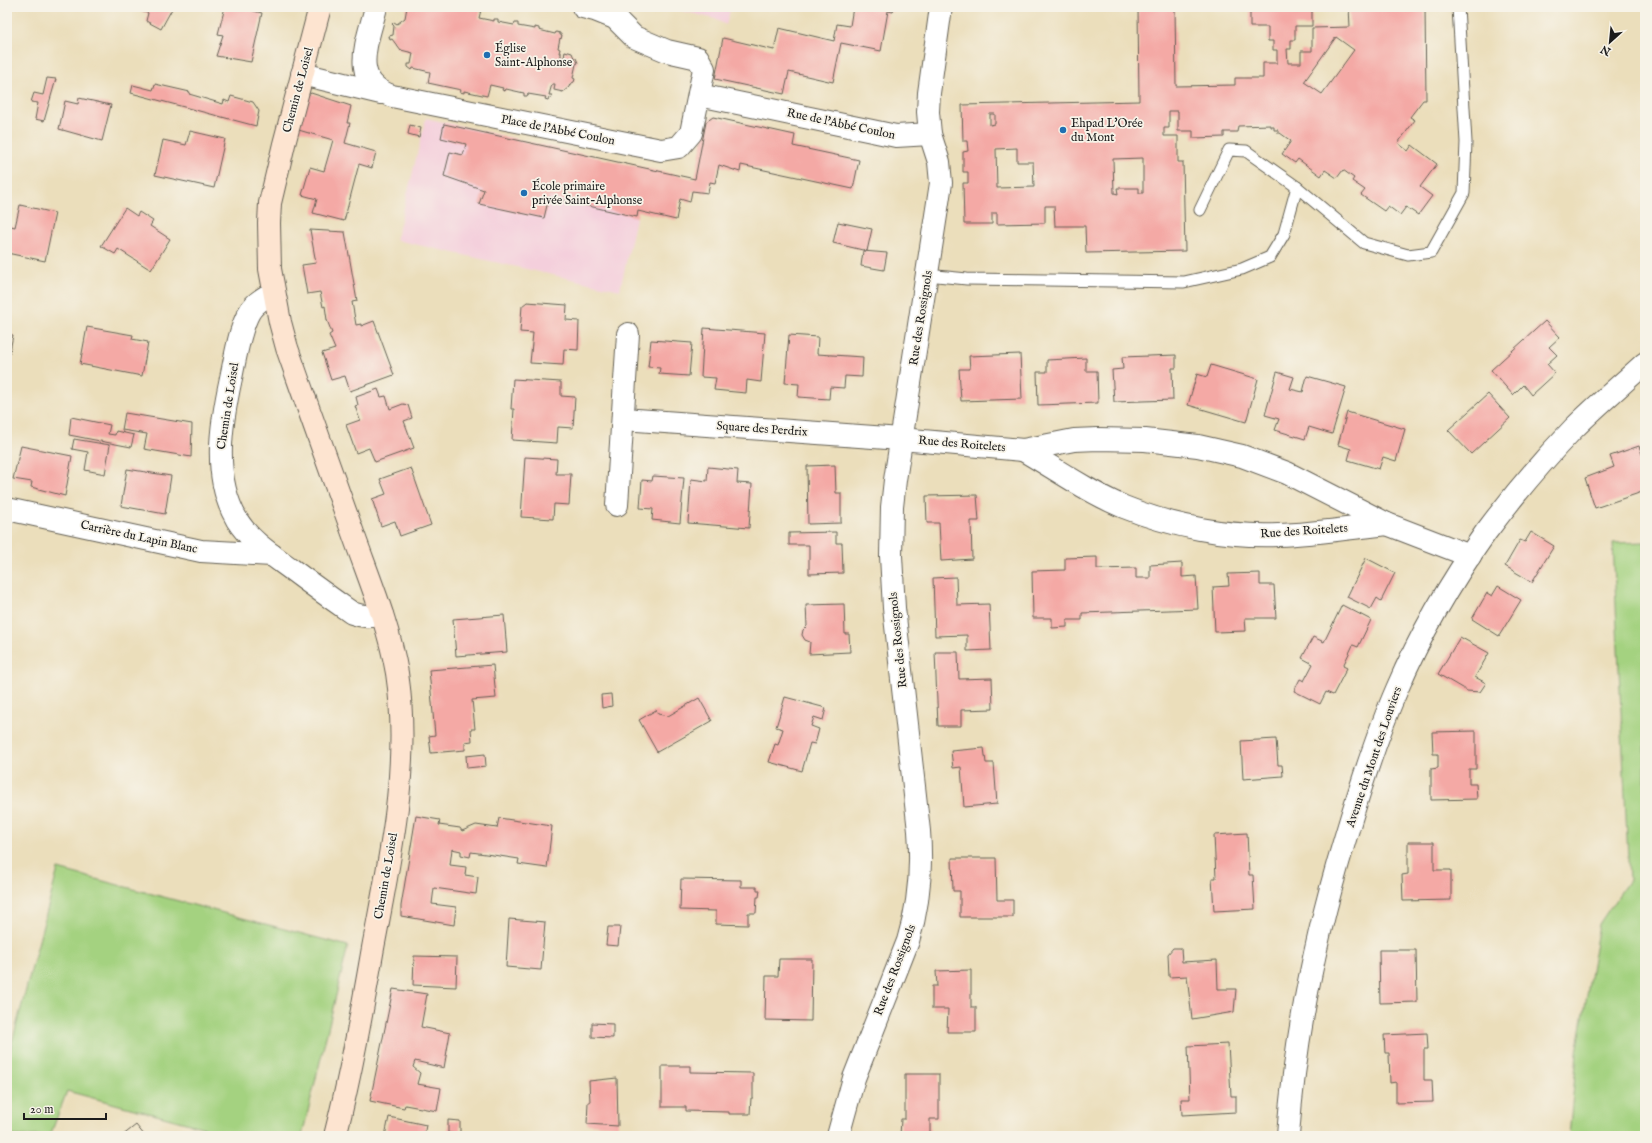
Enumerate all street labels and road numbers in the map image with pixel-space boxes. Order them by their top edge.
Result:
street label: Chemin de Loisel [279,45,317,134]
street label: Rue de l'Abbé Coulon [785,105,897,143]
street label: Place de l'Abbé Coulon [500,112,617,149]
street label: Rue des Rossignols [906,269,936,367]
street label: Chemin de Loisel [214,361,242,451]
street label: Square des Perdrix [716,418,808,441]
street label: Rue des Roitelets [918,433,1006,455]
street label: Carrière du Lapin Blanc [79,517,199,558]
street label: Rue des Roitelets [1260,520,1348,542]
street label: Rue des Rossignols [886,591,910,689]
street label: Avenue du Mont des Louviers [1343,685,1405,830]
street label: Chemin de Loisel [371,831,401,921]
street label: Rue des Rossignols [871,922,919,1018]

